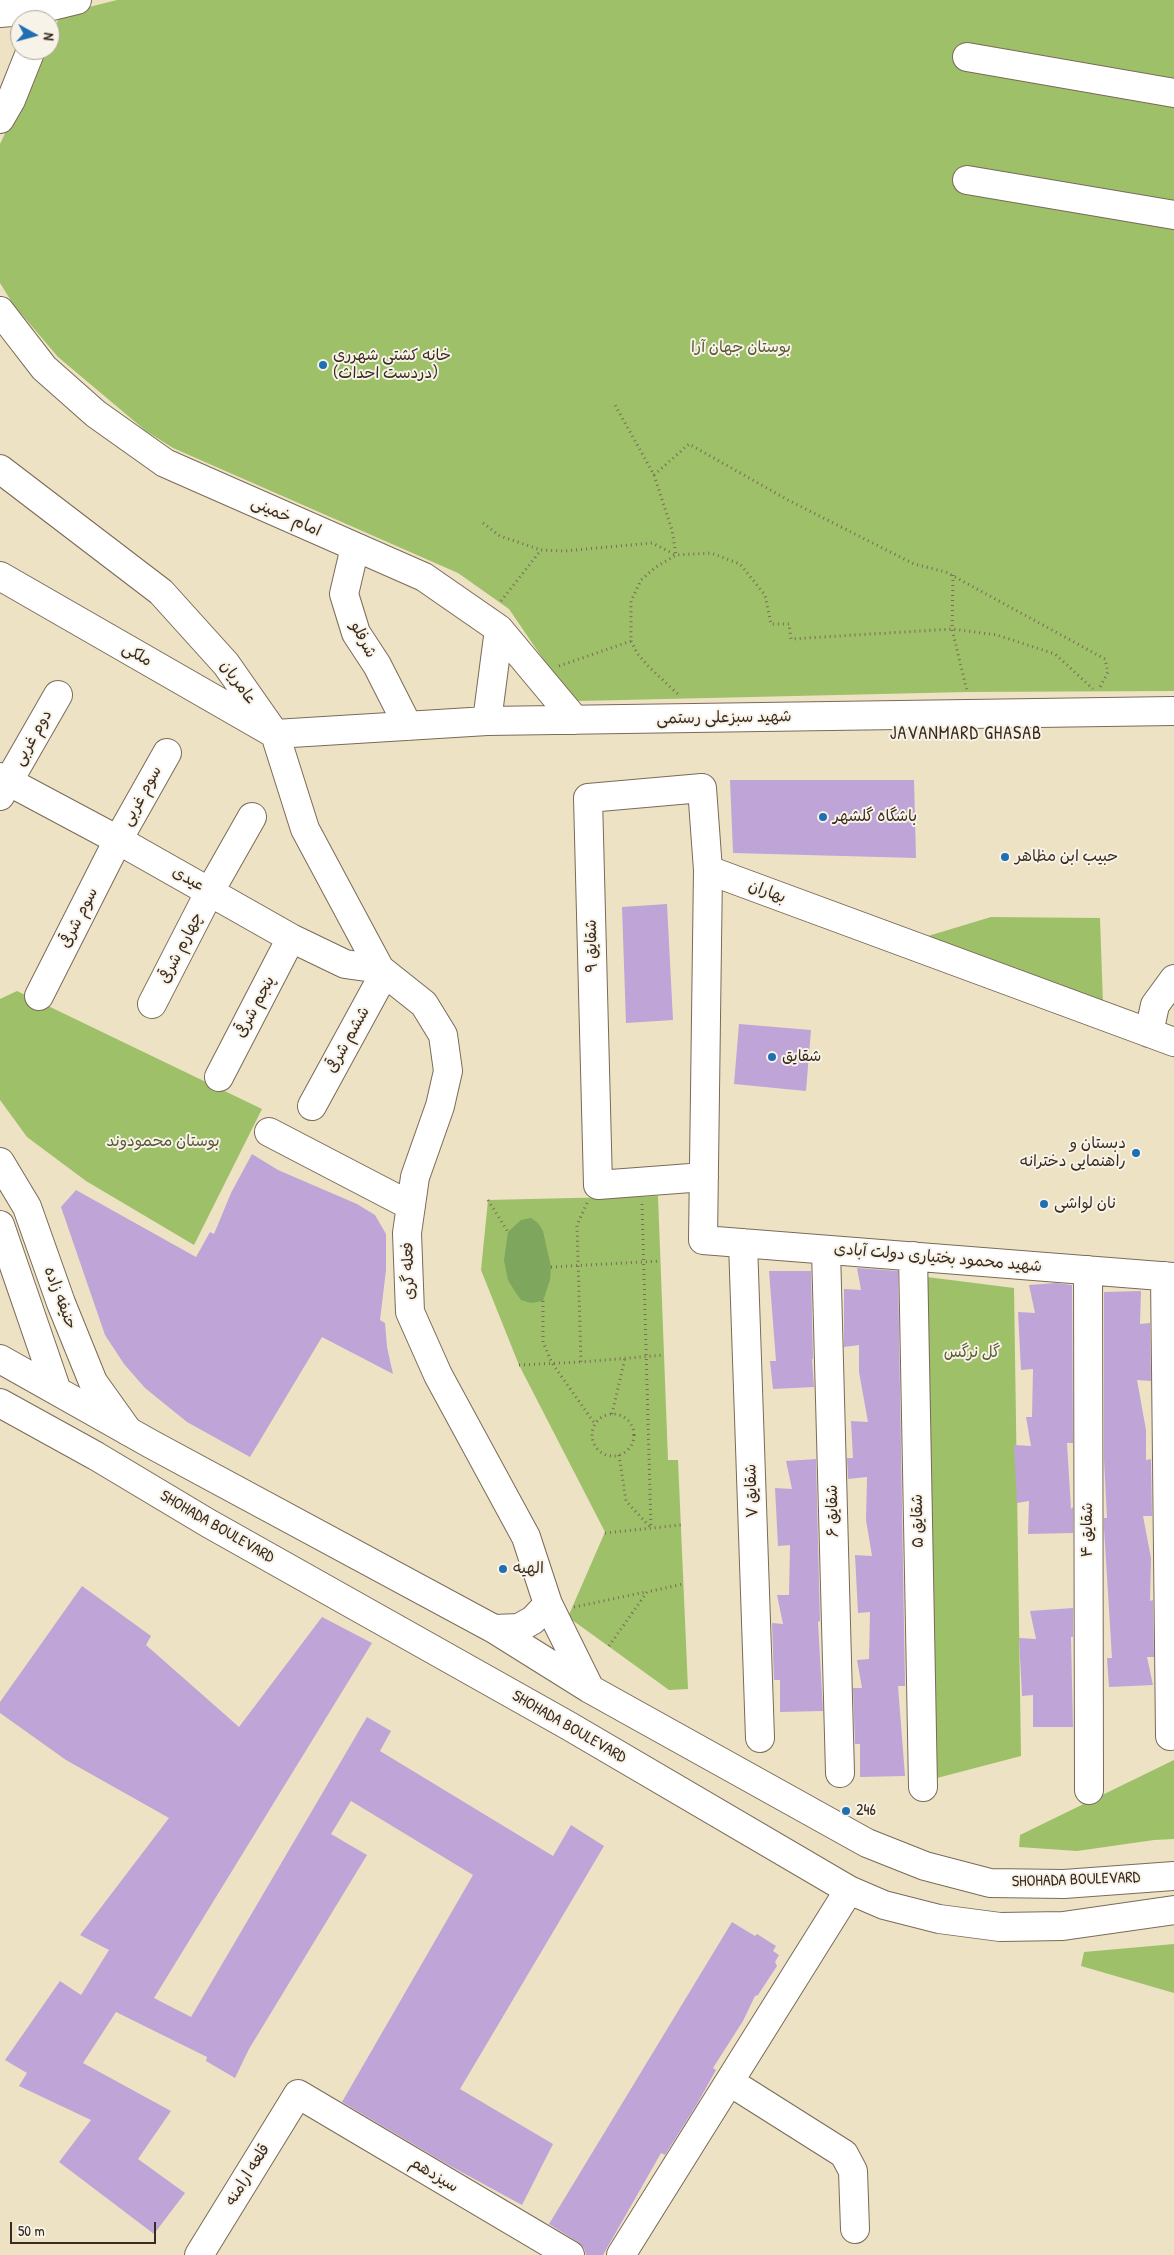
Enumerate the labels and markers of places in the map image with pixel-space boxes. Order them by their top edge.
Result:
place label: خانه کشتی شهرری (دردست احداث) [333,346,451,384]
marker: خانه کشتی شهرری (دردست احداث) [317,359,329,371]
place label: باشگاه گلشهر [833,807,917,827]
marker: باشگاه گلشهر [817,811,829,823]
place label: حبیب ابن مظاهر [1015,847,1118,867]
marker: حبیب ابن مظاهر [999,851,1011,863]
place label: شقایق [782,1047,821,1067]
marker: شقایق [766,1051,778,1063]
place label: دبستان و راهنمایی دخترانه [1020,1134,1126,1172]
marker: دبستان و راهنمایی دخترانه [1130,1147,1142,1159]
place label: نان لواشی [1054,1194,1116,1214]
marker: نان لواشی [1038,1198,1050,1210]
place label: الهیه [513,1559,544,1579]
marker: الهیه [497,1563,509,1575]
place label: 246 [856,1801,876,1821]
marker: 246 [840,1805,852,1817]

